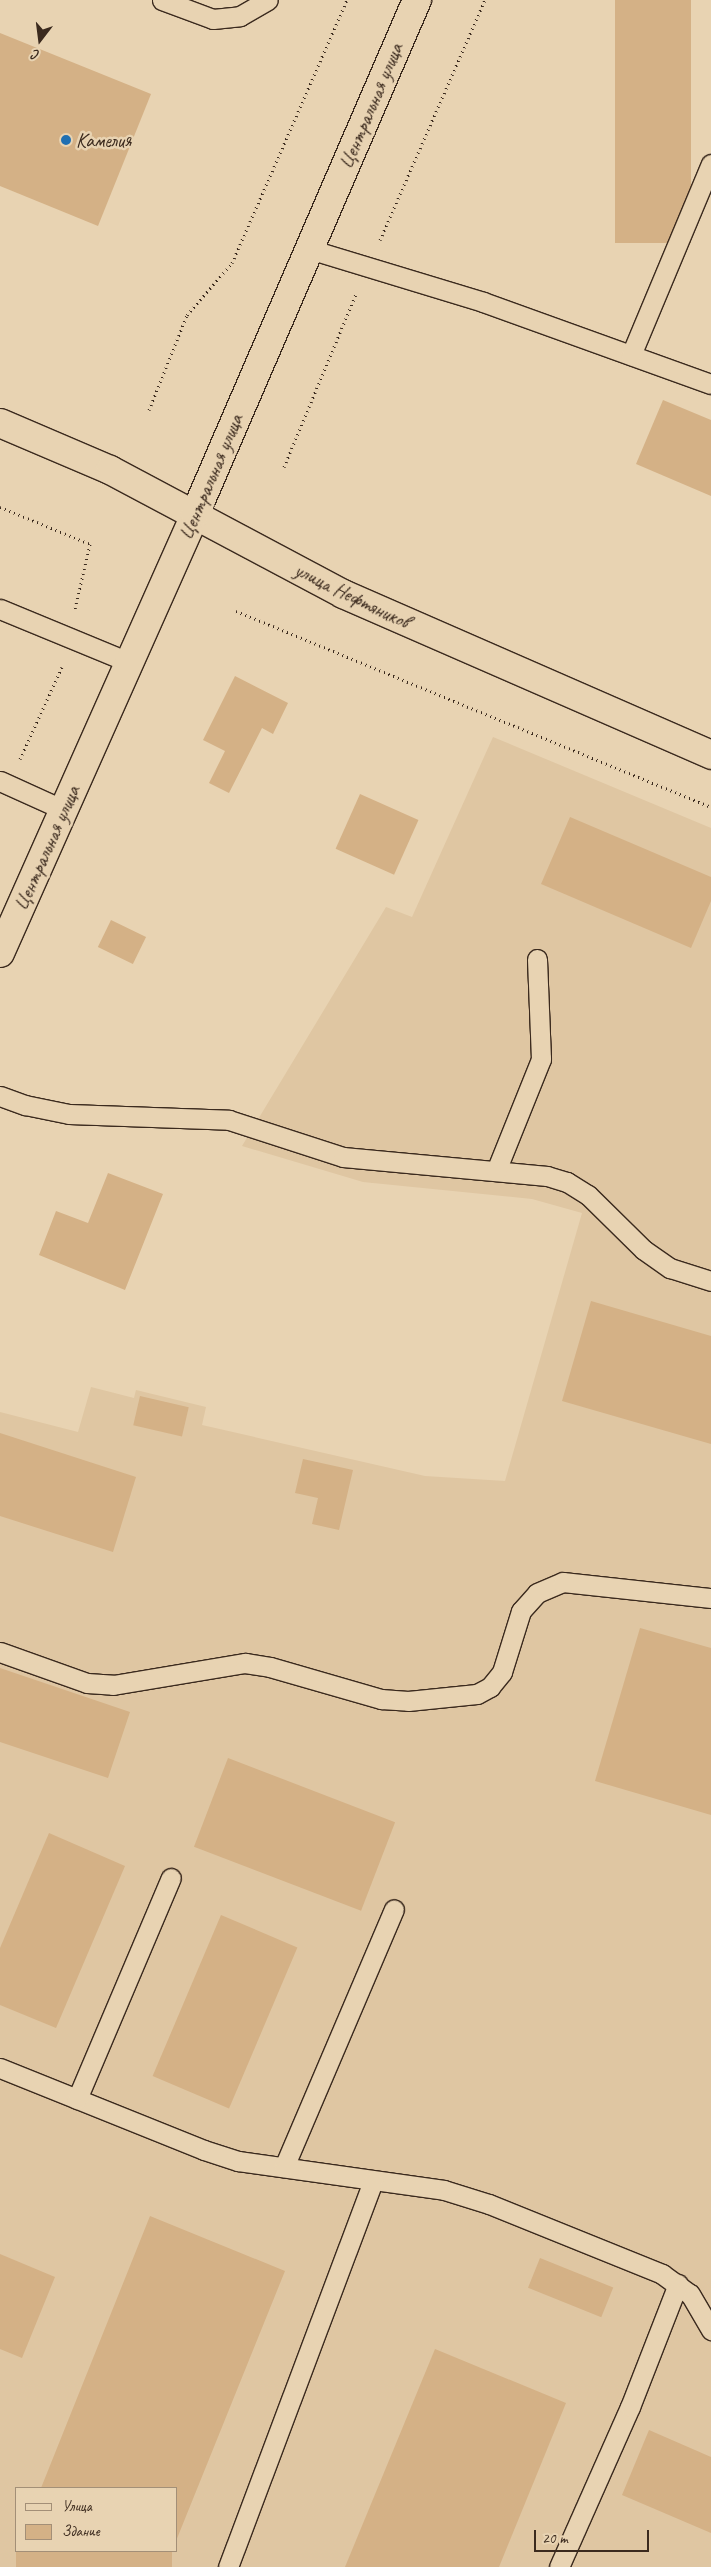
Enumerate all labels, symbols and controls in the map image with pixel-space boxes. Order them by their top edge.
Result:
north arrow [15,15,65,65]
street label: Центральная улица [334,39,408,173]
text: С [30,46,42,64]
place label: Камелия [76,128,131,152]
marker: Камелия [60,134,72,146]
street label: Центральная улица [174,410,248,544]
street label: улица Нефтяников [290,558,414,634]
street label: Центральная улица [9,781,85,915]
legend [15,2487,178,2552]
text: Улица [62,2497,92,2516]
scale bar [536,2520,651,2552]
text: Здание [62,2522,100,2541]
text: 20 m [542,2529,568,2548]

